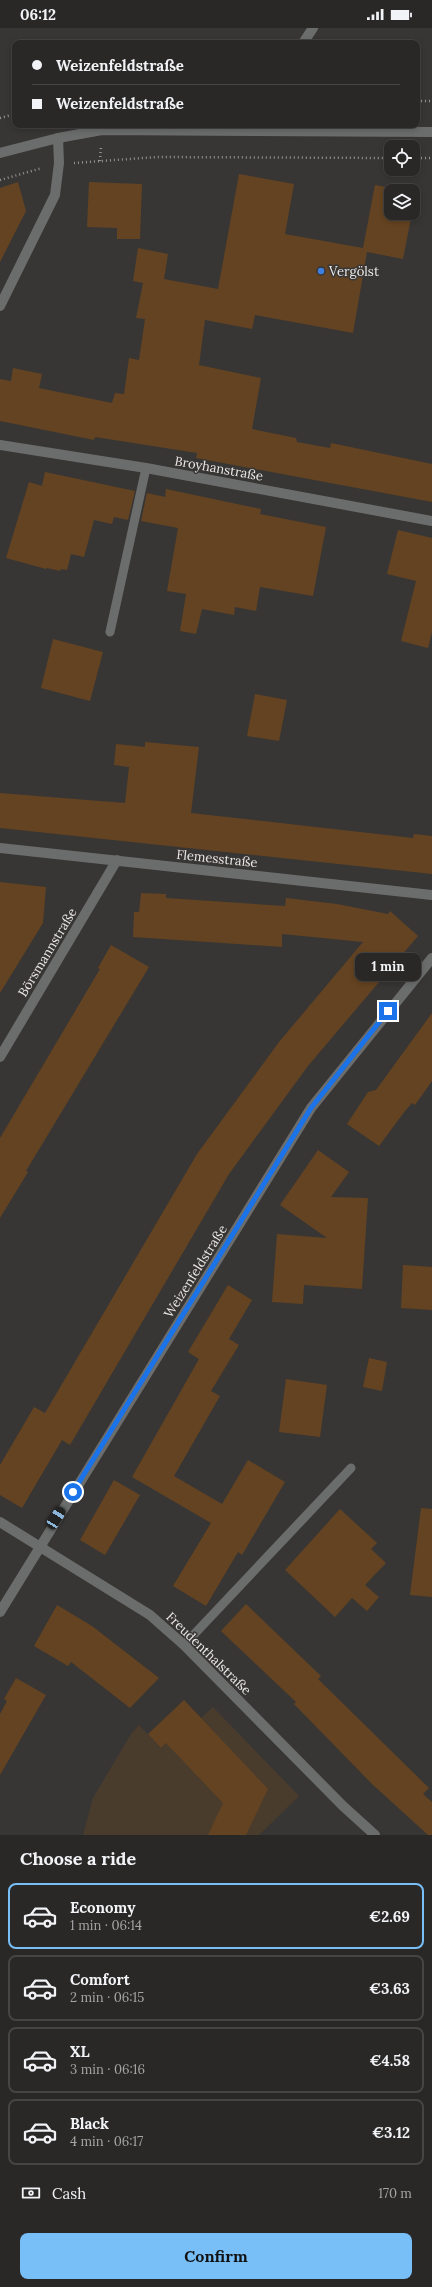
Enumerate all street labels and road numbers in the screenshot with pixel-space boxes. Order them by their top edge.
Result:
street label: Broyhanstraße [173,452,264,485]
street label: Flemesstraße [175,846,258,871]
street label: Börsmannstraße [14,905,81,1000]
street label: Weizenfeldstraße [160,1222,231,1321]
street label: Freudenthalstraße [162,1608,255,1698]

